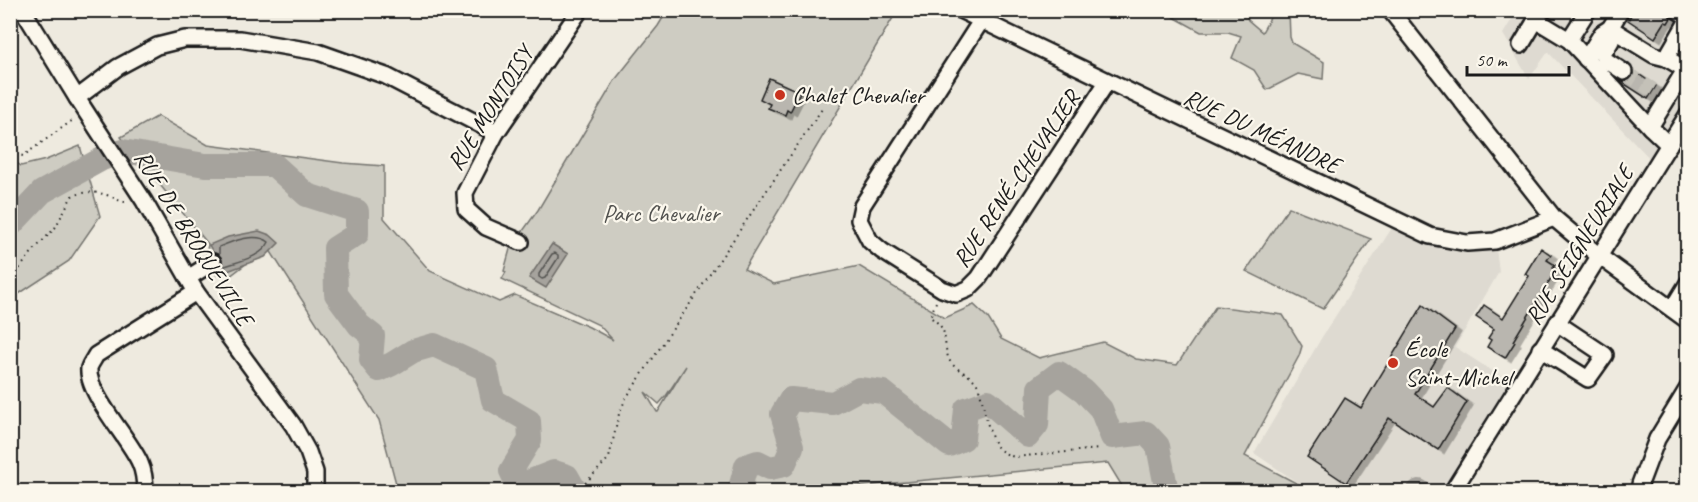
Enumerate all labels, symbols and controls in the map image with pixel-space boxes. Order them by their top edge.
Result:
street label: RUE MONTOISY [440,38,542,176]
scale bar [1467,39,1569,77]
text: 50 m [1476,49,1509,71]
place label: Chalet Chevalier [792,80,927,110]
street label: RUE DU MÉANDRE [1179,82,1347,181]
street label: RUE RENÉ-CHEVALIER [946,83,1087,273]
marker: Chalet Chevalier [773,88,787,102]
street label: RUE DE BROQUEVILLE [128,145,262,334]
street label: RUE SEIGNEURIALE [1518,157,1642,330]
park label: Parc Chevalier [603,198,722,228]
place label: École Saint-Michel [1405,334,1515,392]
marker: École Saint-Michel [1386,356,1400,370]

